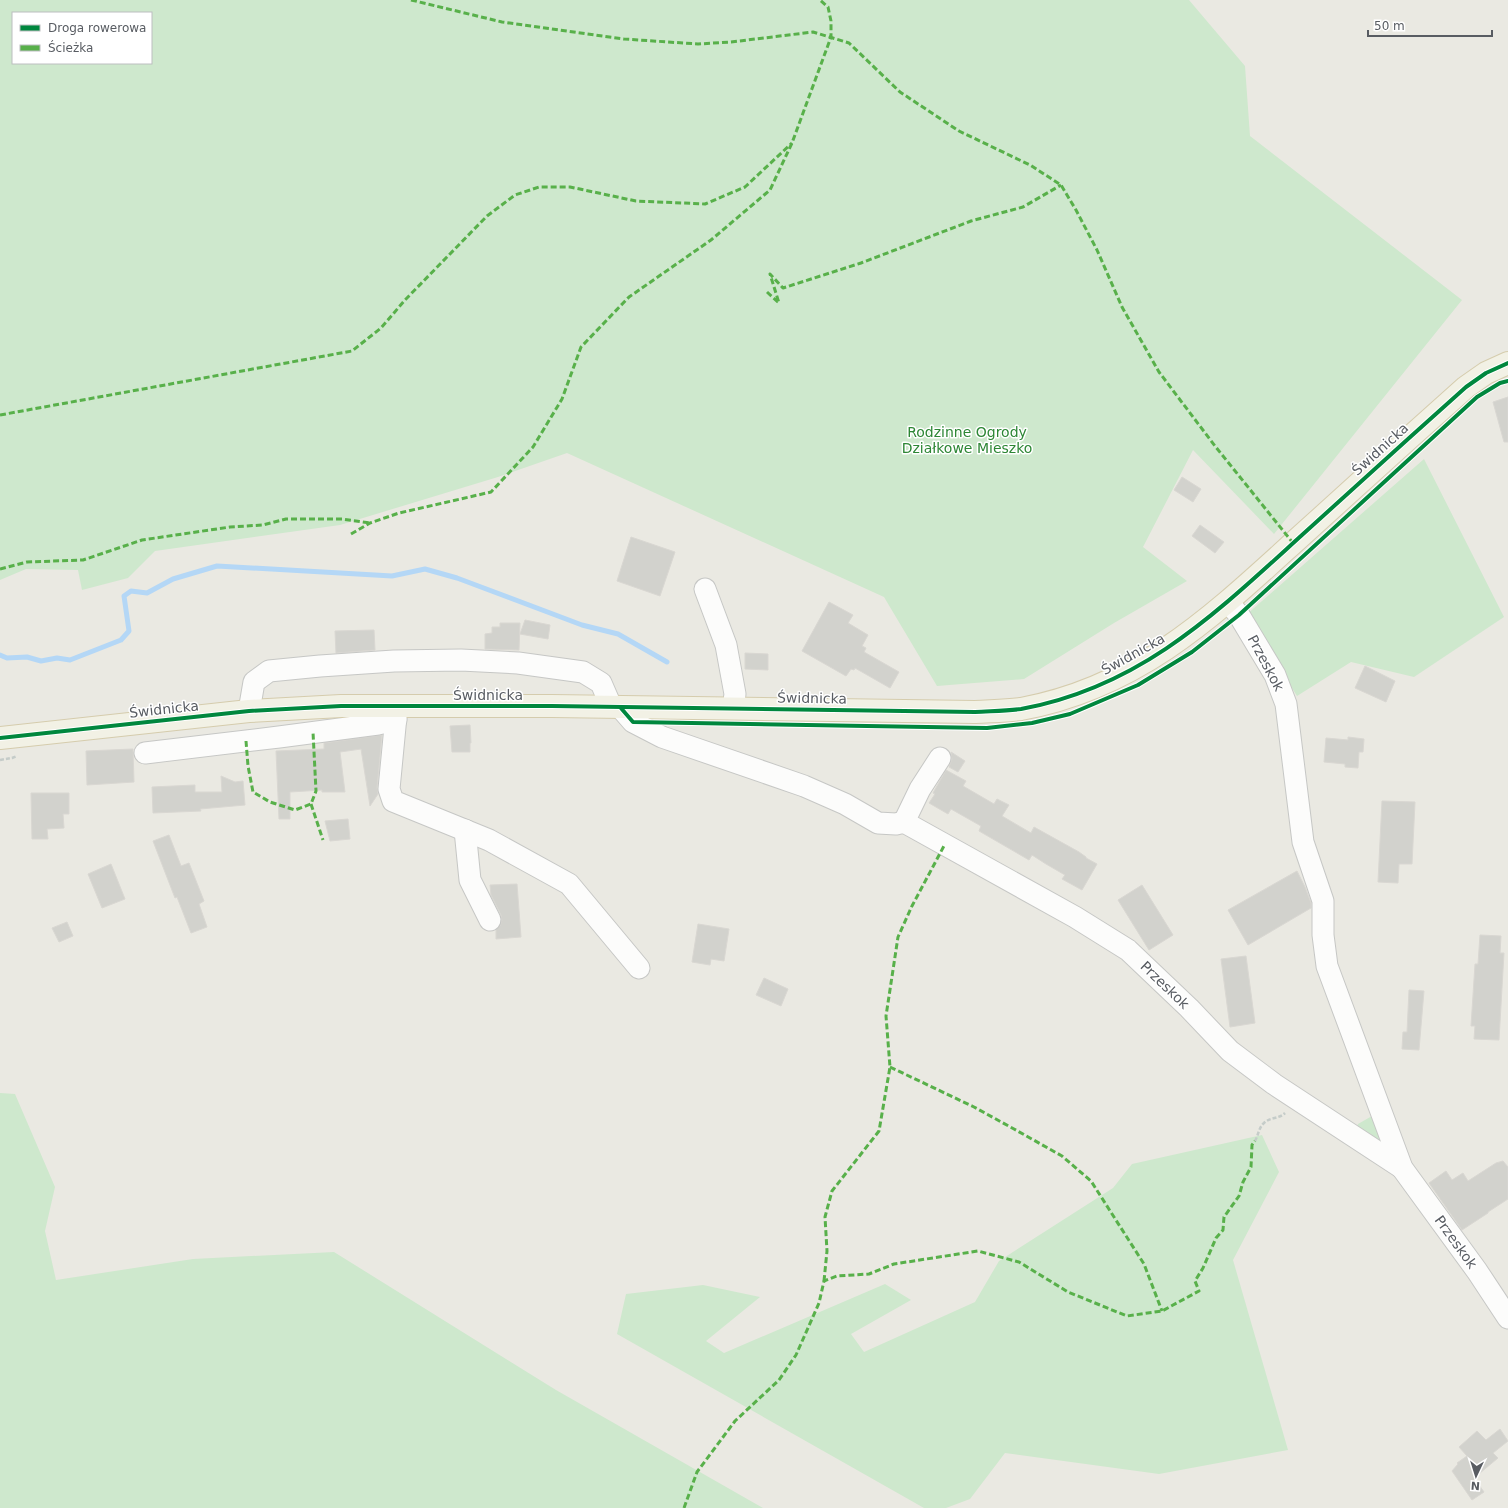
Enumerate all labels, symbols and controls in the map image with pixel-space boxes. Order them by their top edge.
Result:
legend [12,12,152,64]
scale bar [1368,12,1492,38]
text: 50 m [1374,19,1405,33]
text: Droga rowerowa [48,21,146,35]
text: Ścieżka [48,40,93,55]
street label: Świdnicka [1348,419,1411,478]
park label: Rodzinne Ogrody Działkowe Mieszko [902,424,1032,456]
street label: Świdnicka [1098,629,1167,678]
street label: Przeskok [1245,632,1288,695]
street label: Świdnicka [453,686,523,703]
street label: Świdnicka [777,688,847,707]
street label: Świdnicka [128,696,200,721]
street label: Przeskok [1137,958,1193,1013]
street label: Przeskok [1431,1212,1481,1272]
north arrow [1456,1456,1496,1496]
text: N [1470,1479,1480,1492]

